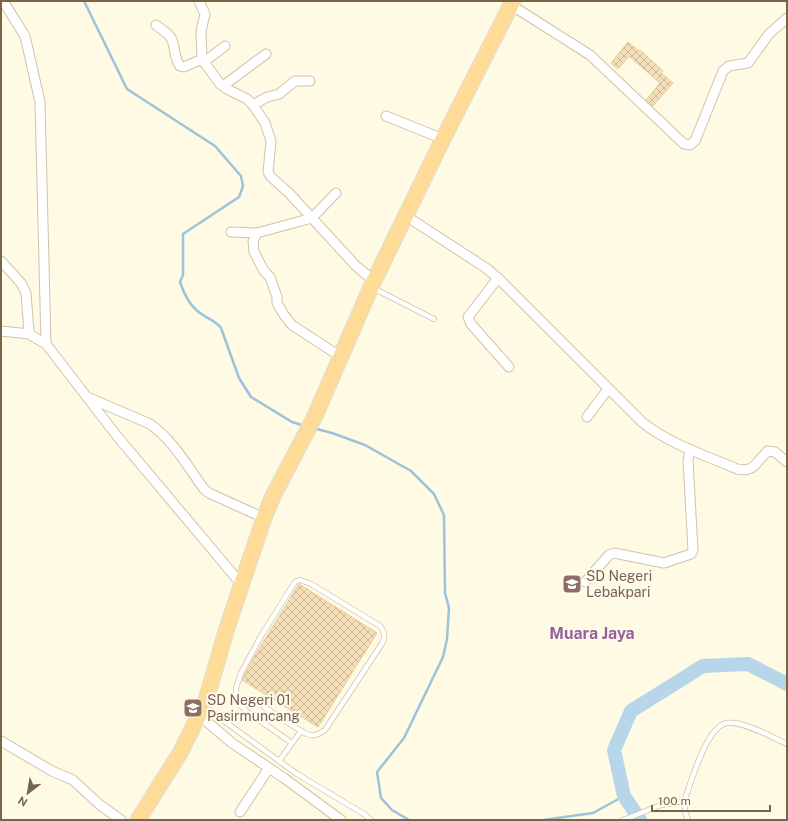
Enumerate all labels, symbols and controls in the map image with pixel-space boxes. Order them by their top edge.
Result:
place label: SD Negeri Lebakpari [586,568,652,600]
school or university icon: SD Negeri Lebakpari [561,573,583,595]
district label: Muara Jaya [549,624,635,643]
place label: SD Negeri 01 Pasirmuncang [207,692,300,724]
school or university icon: SD Negeri 01 Pasirmuncang [182,697,204,719]
north arrow [8,773,48,813]
scale bar [652,787,770,813]
text: N [16,794,30,809]
text: 100 m [658,794,691,808]

